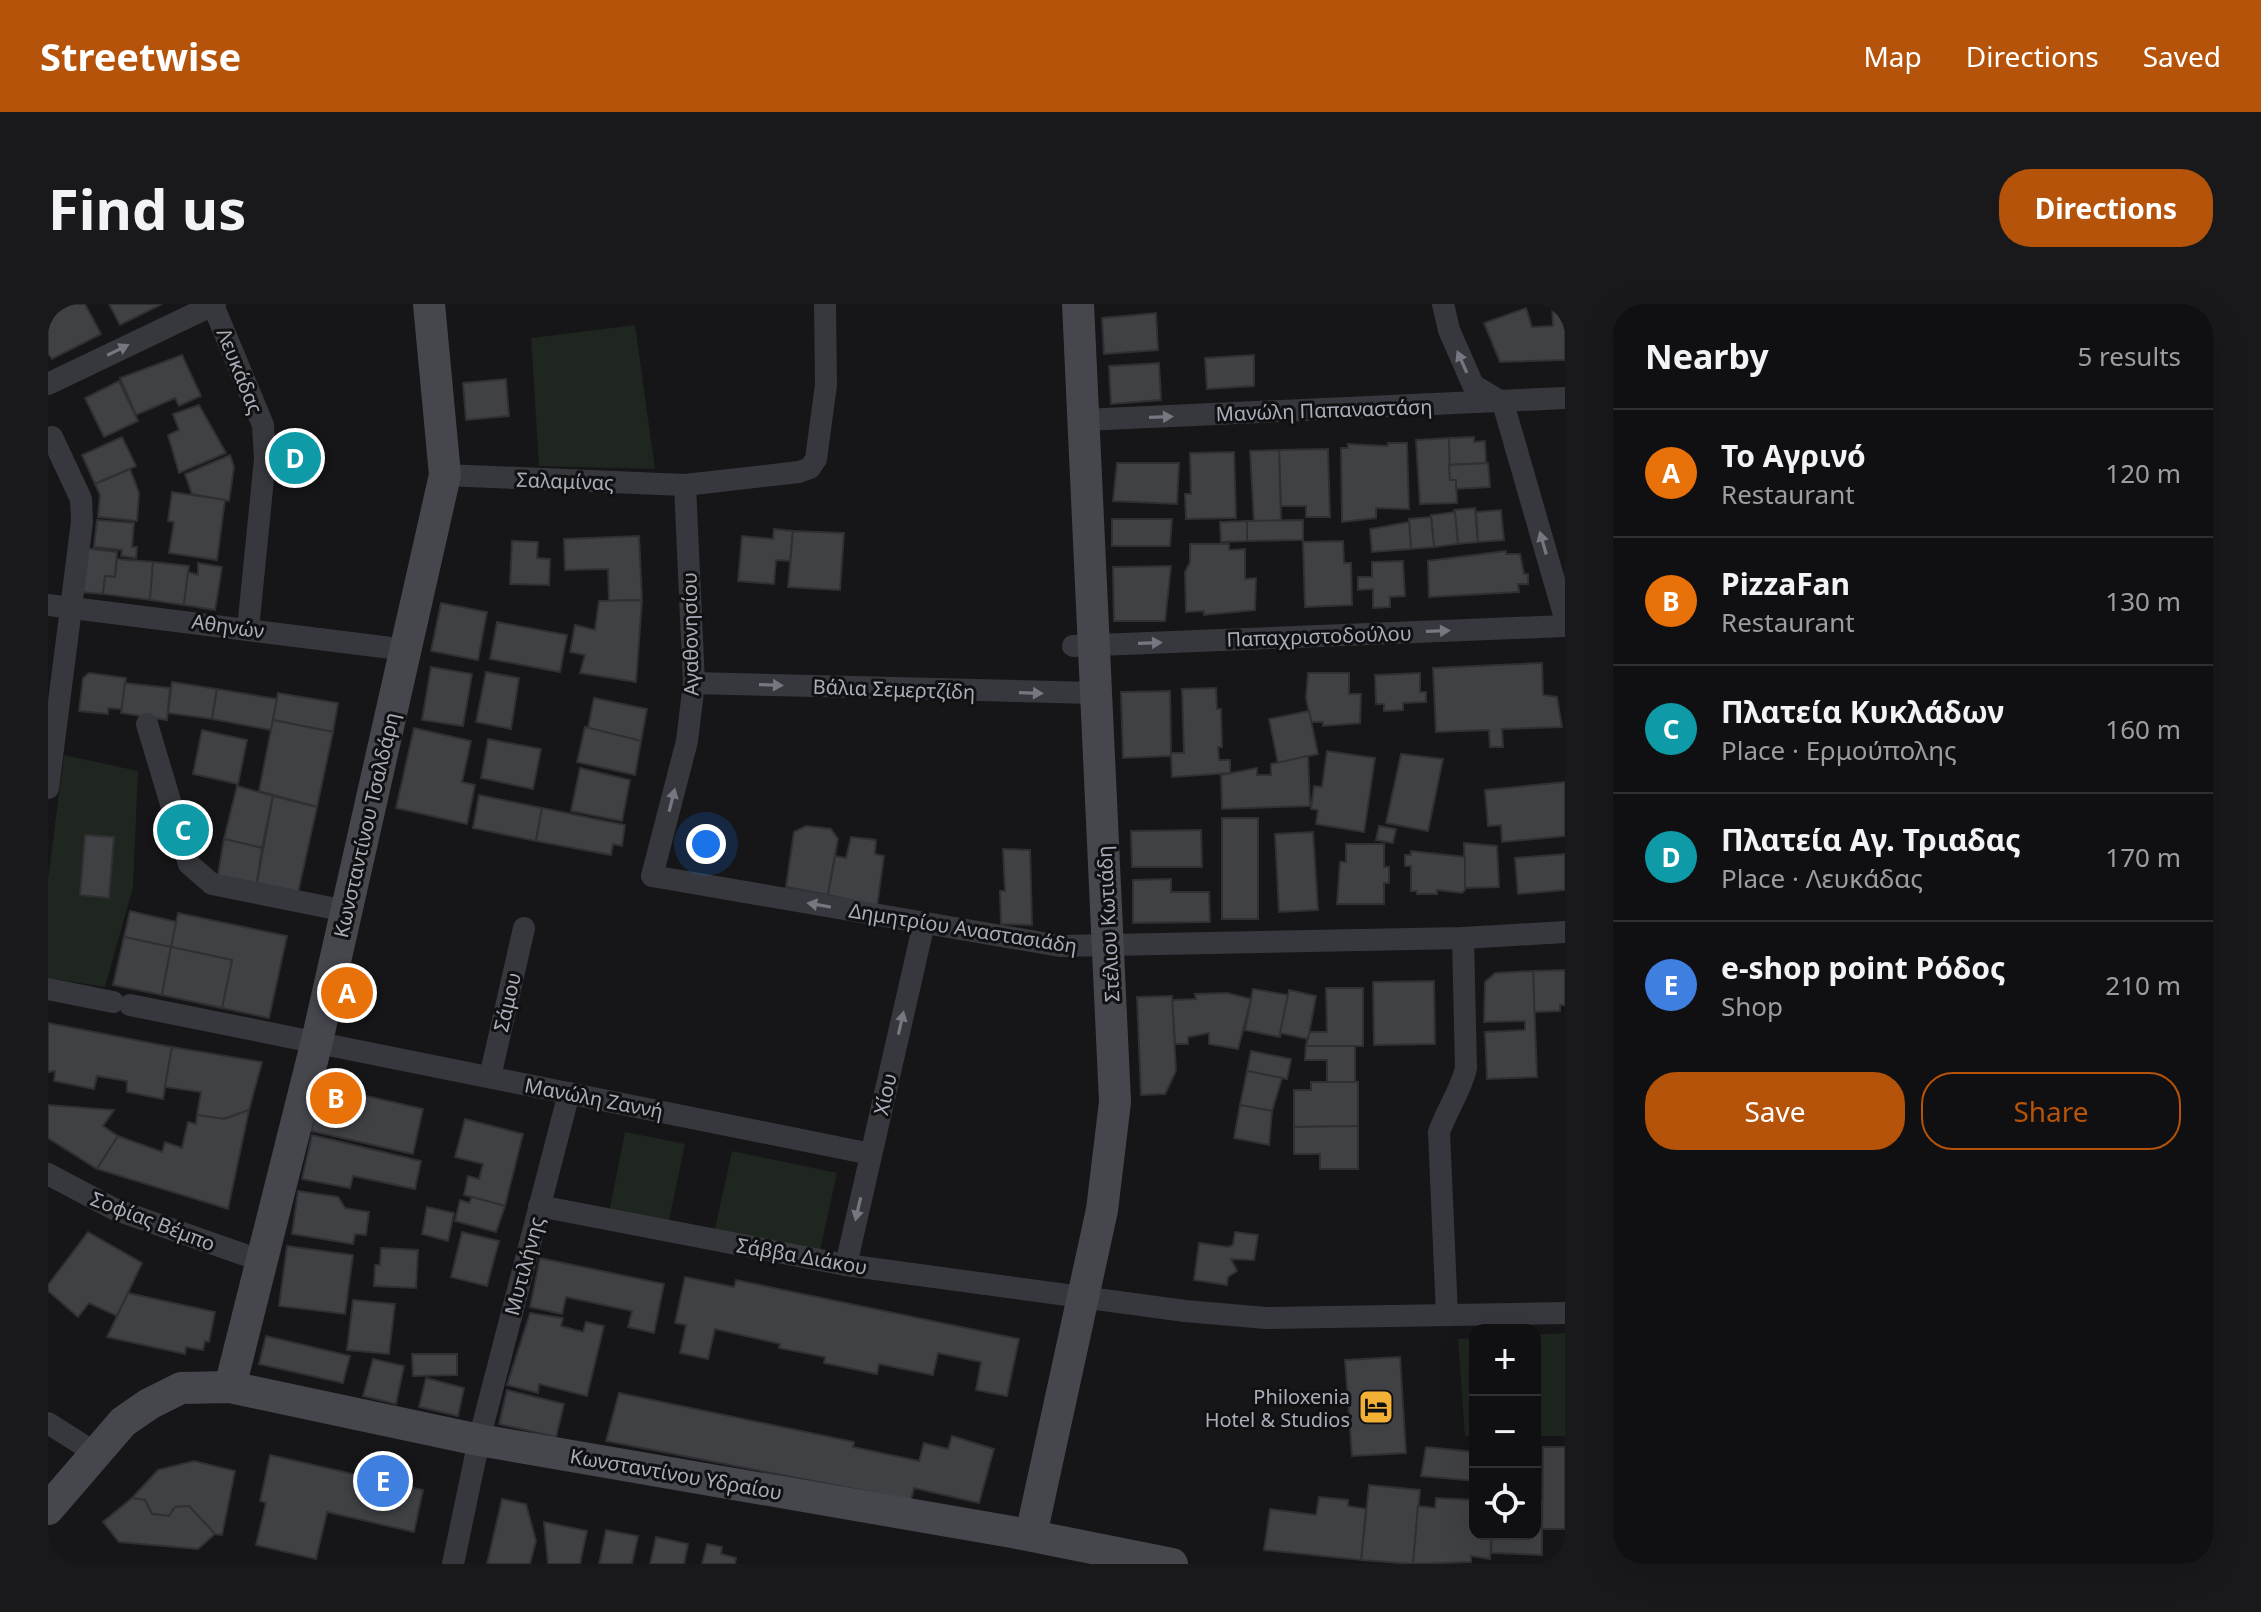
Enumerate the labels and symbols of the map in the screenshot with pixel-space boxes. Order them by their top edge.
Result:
street label: Λευκάδας [211,324,270,418]
one-way arrow [107,343,130,357]
one-way arrow [1456,350,1469,373]
street label: Μανώλη Παπαναστάση [1215,393,1433,427]
one-way arrow [1149,410,1174,423]
pin: D [269,428,321,488]
street label: Σαλαμίνας [516,466,614,496]
one-way arrow [1537,531,1549,556]
street label: Αγαθονησίου [675,572,705,696]
street label: Αθηνών [190,608,266,644]
street label: Παπαχριστοδούλου [1226,619,1412,653]
one-way arrow [1426,625,1451,638]
one-way arrow [1138,636,1163,649]
street label: Βάλια Σεμερτζίδη [812,673,976,705]
one-way arrow [759,679,784,692]
one-way arrow [1019,687,1044,700]
street label: Κωνσταντίνου Τσαλδάρη [327,710,405,940]
one-way arrow [666,788,678,813]
pin: C [157,800,209,860]
your location [686,824,726,864]
street label: Στέλιου Κωτιάδη [1090,845,1126,1003]
street label: Δημητρίου Αναστασιάδη [847,897,1079,959]
one-way arrow [806,898,831,910]
pin: A [321,963,373,1023]
street label: Σάμου [487,970,527,1034]
one-way arrow [895,1011,908,1036]
pin: B [310,1068,362,1128]
street label: Χίου [867,1070,903,1118]
street label: Μανώλη Ζαννή [522,1071,666,1125]
street label: Σοφίας Βέμπο [87,1185,219,1257]
one-way arrow [851,1197,864,1222]
street label: Μυτιλήνης [498,1213,550,1318]
street label: Σάββα Διάκου [735,1231,869,1281]
place label: Philoxenia Hotel & Studios [1205,1383,1350,1433]
hotel icon: Philoxenia Hotel & Studios [1357,1388,1395,1426]
street label: Κωνσταντίνου Υδραίου [568,1442,784,1506]
pin: E [357,1451,409,1511]

